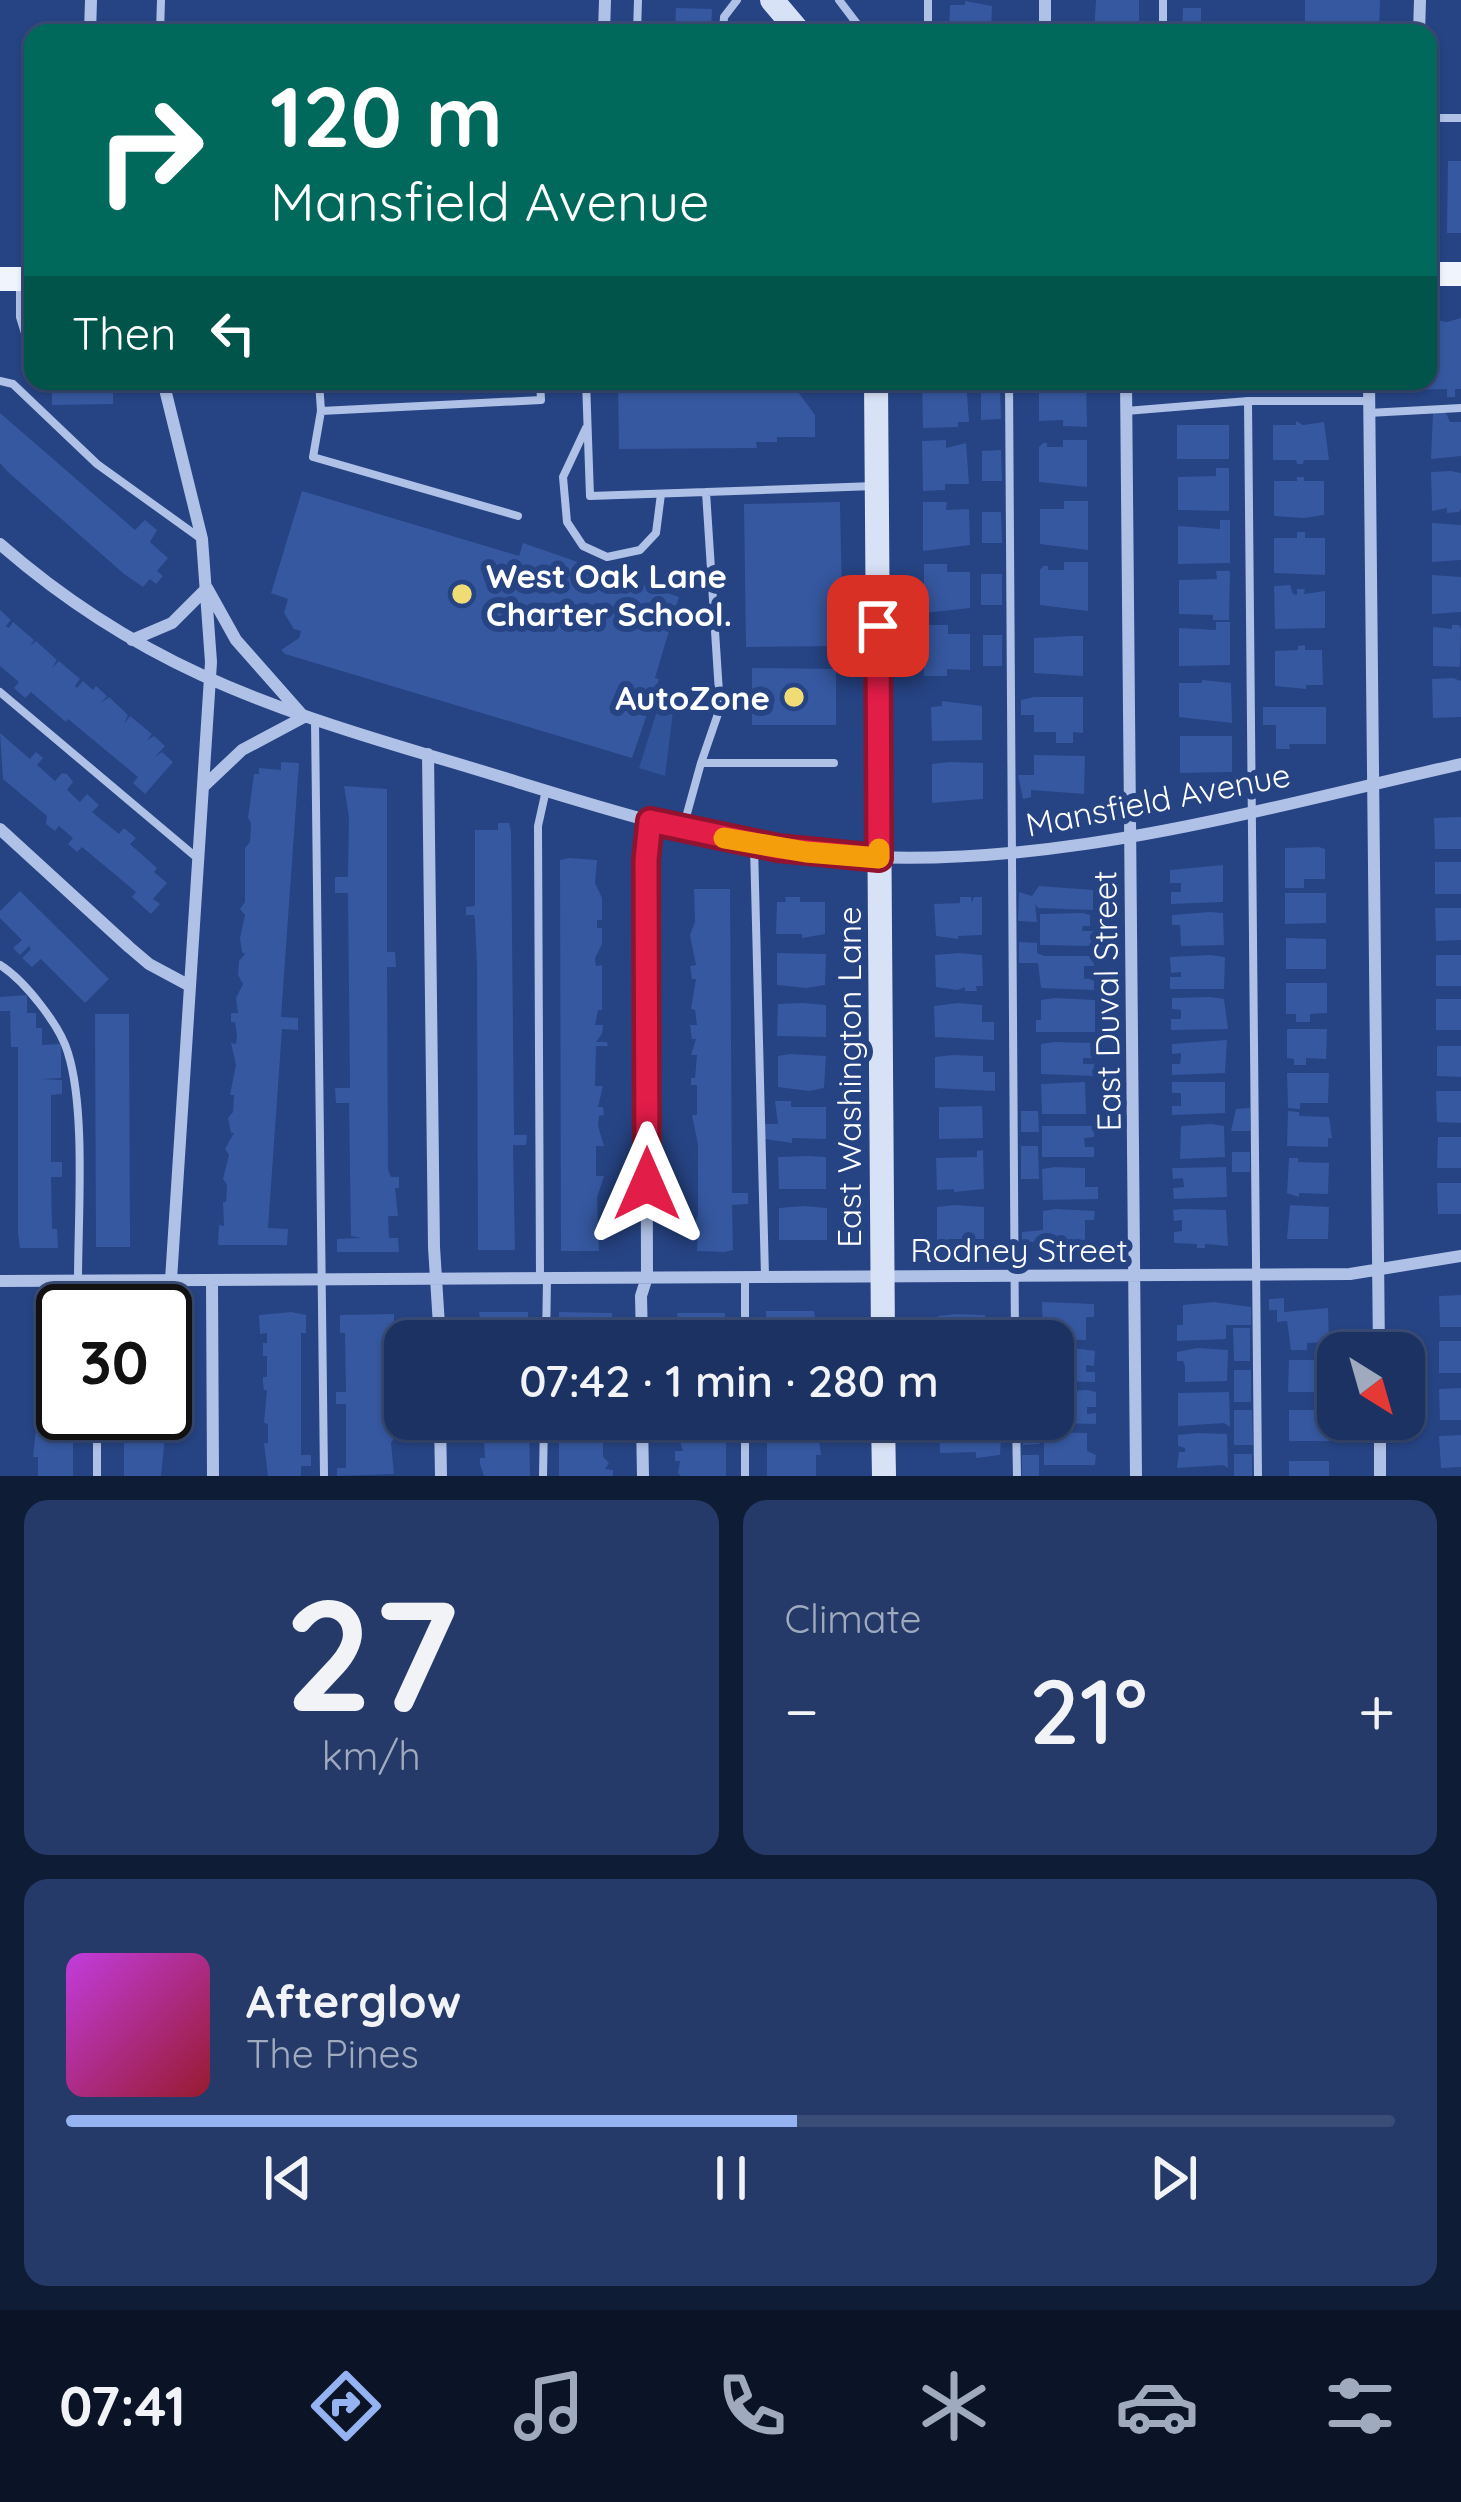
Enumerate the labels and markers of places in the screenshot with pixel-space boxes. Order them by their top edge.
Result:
place label: West Oak Lane Charter School. [486,555,732,634]
pin [827,575,929,677]
marker: West Oak Lane Charter School. [449,581,475,607]
place label: AutoZone [615,677,770,718]
marker: AutoZone [781,684,807,710]

